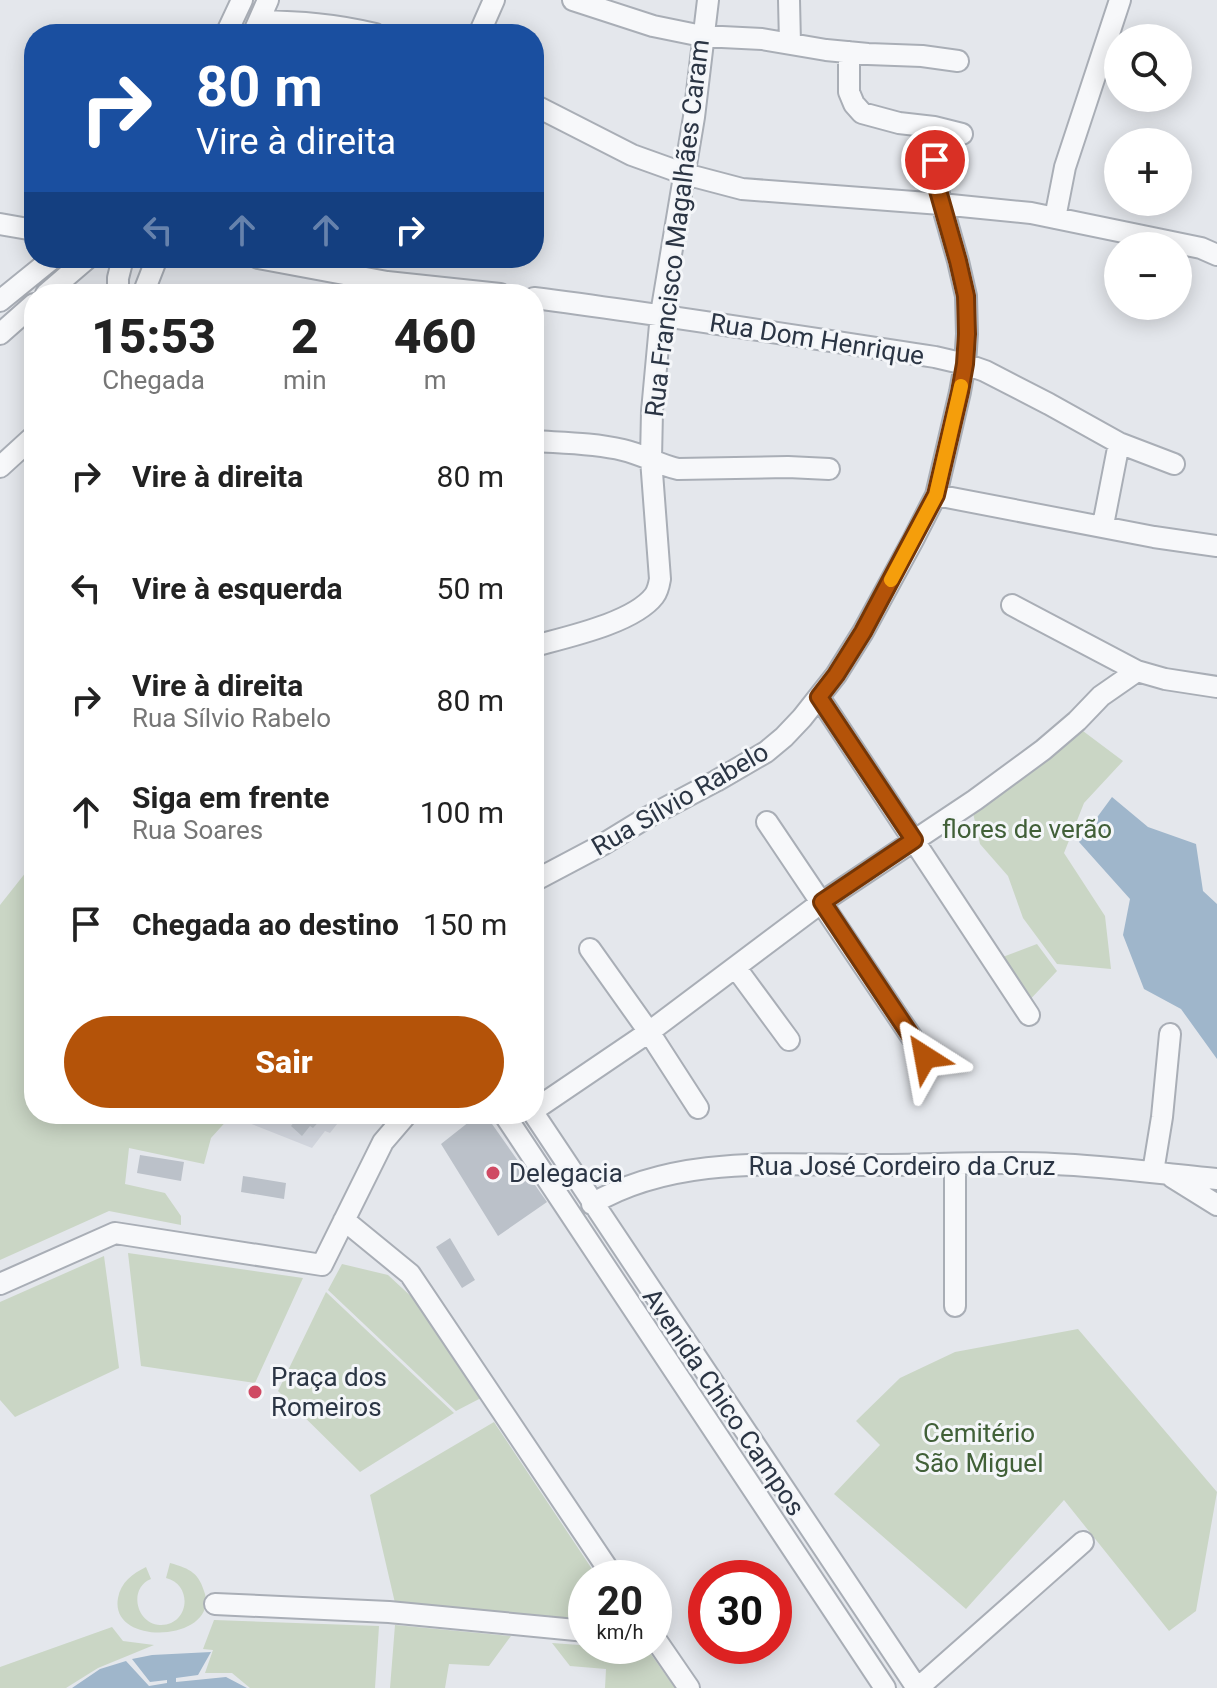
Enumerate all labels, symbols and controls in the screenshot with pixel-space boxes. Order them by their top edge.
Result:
map controls [1104,24,1192,320]
button: search [1104,24,1192,112]
street label: Rua Francisco Magalhães Caram [639,37,715,419]
text: 80 m [196,54,323,120]
icon: right [64,56,168,160]
text: Vire à direita [196,121,396,163]
pin [901,126,969,194]
button: + [1104,128,1192,216]
icon: arrive [913,138,957,182]
icon: left [136,208,180,252]
icon: ahead [220,208,264,252]
icon: ahead [304,208,348,252]
icon: right [388,208,432,252]
button: − [1104,232,1192,320]
street label: Rua Dom Henrique [708,307,926,371]
text: 15:53 [91,308,216,365]
text: 2 [291,308,319,365]
text: 460 [394,308,477,365]
text: Chegada [102,365,205,395]
text: min [283,365,327,395]
text: m [424,365,447,395]
icon: right [64,454,108,498]
text: Vire à direita [132,459,303,494]
text: 80 m [437,459,504,494]
icon: left [64,566,108,610]
text: Vire à esquerda [132,571,343,606]
text: 50 m [437,571,504,606]
text: Vire à direita [132,668,303,703]
icon: right [64,678,108,722]
text: 80 m [437,683,504,718]
text: Rua Sílvio Rabelo [132,703,331,733]
street label: Rua Sílvio Rabelo [586,736,774,862]
text: Siga em frente [132,780,330,815]
icon: ahead [64,790,108,834]
text: 100 m [420,795,504,830]
park label: flores de verão [942,814,1112,844]
text: Rua Soares [132,815,263,845]
icon: arrive [64,902,108,946]
text: Chegada ao destino [132,907,399,942]
text: 150 m [423,907,507,942]
position arrow [883,1015,967,1099]
button: Sair [64,1016,504,1108]
street label: Rua José Cordeiro da Cruz [749,1151,1056,1181]
place label: Delegacia [509,1158,623,1188]
marker: Delegacia [484,1164,502,1182]
street label: Avenida Chico Campos [637,1283,811,1521]
place label: Praça dos Romeiros [271,1362,387,1422]
marker: Praça dos Romeiros [246,1383,264,1401]
park label: Cemitério São Miguel [915,1418,1043,1478]
speed limit sign: 30 [688,1560,792,1664]
text: 20 [597,1578,643,1625]
text: km/h [597,1620,643,1644]

